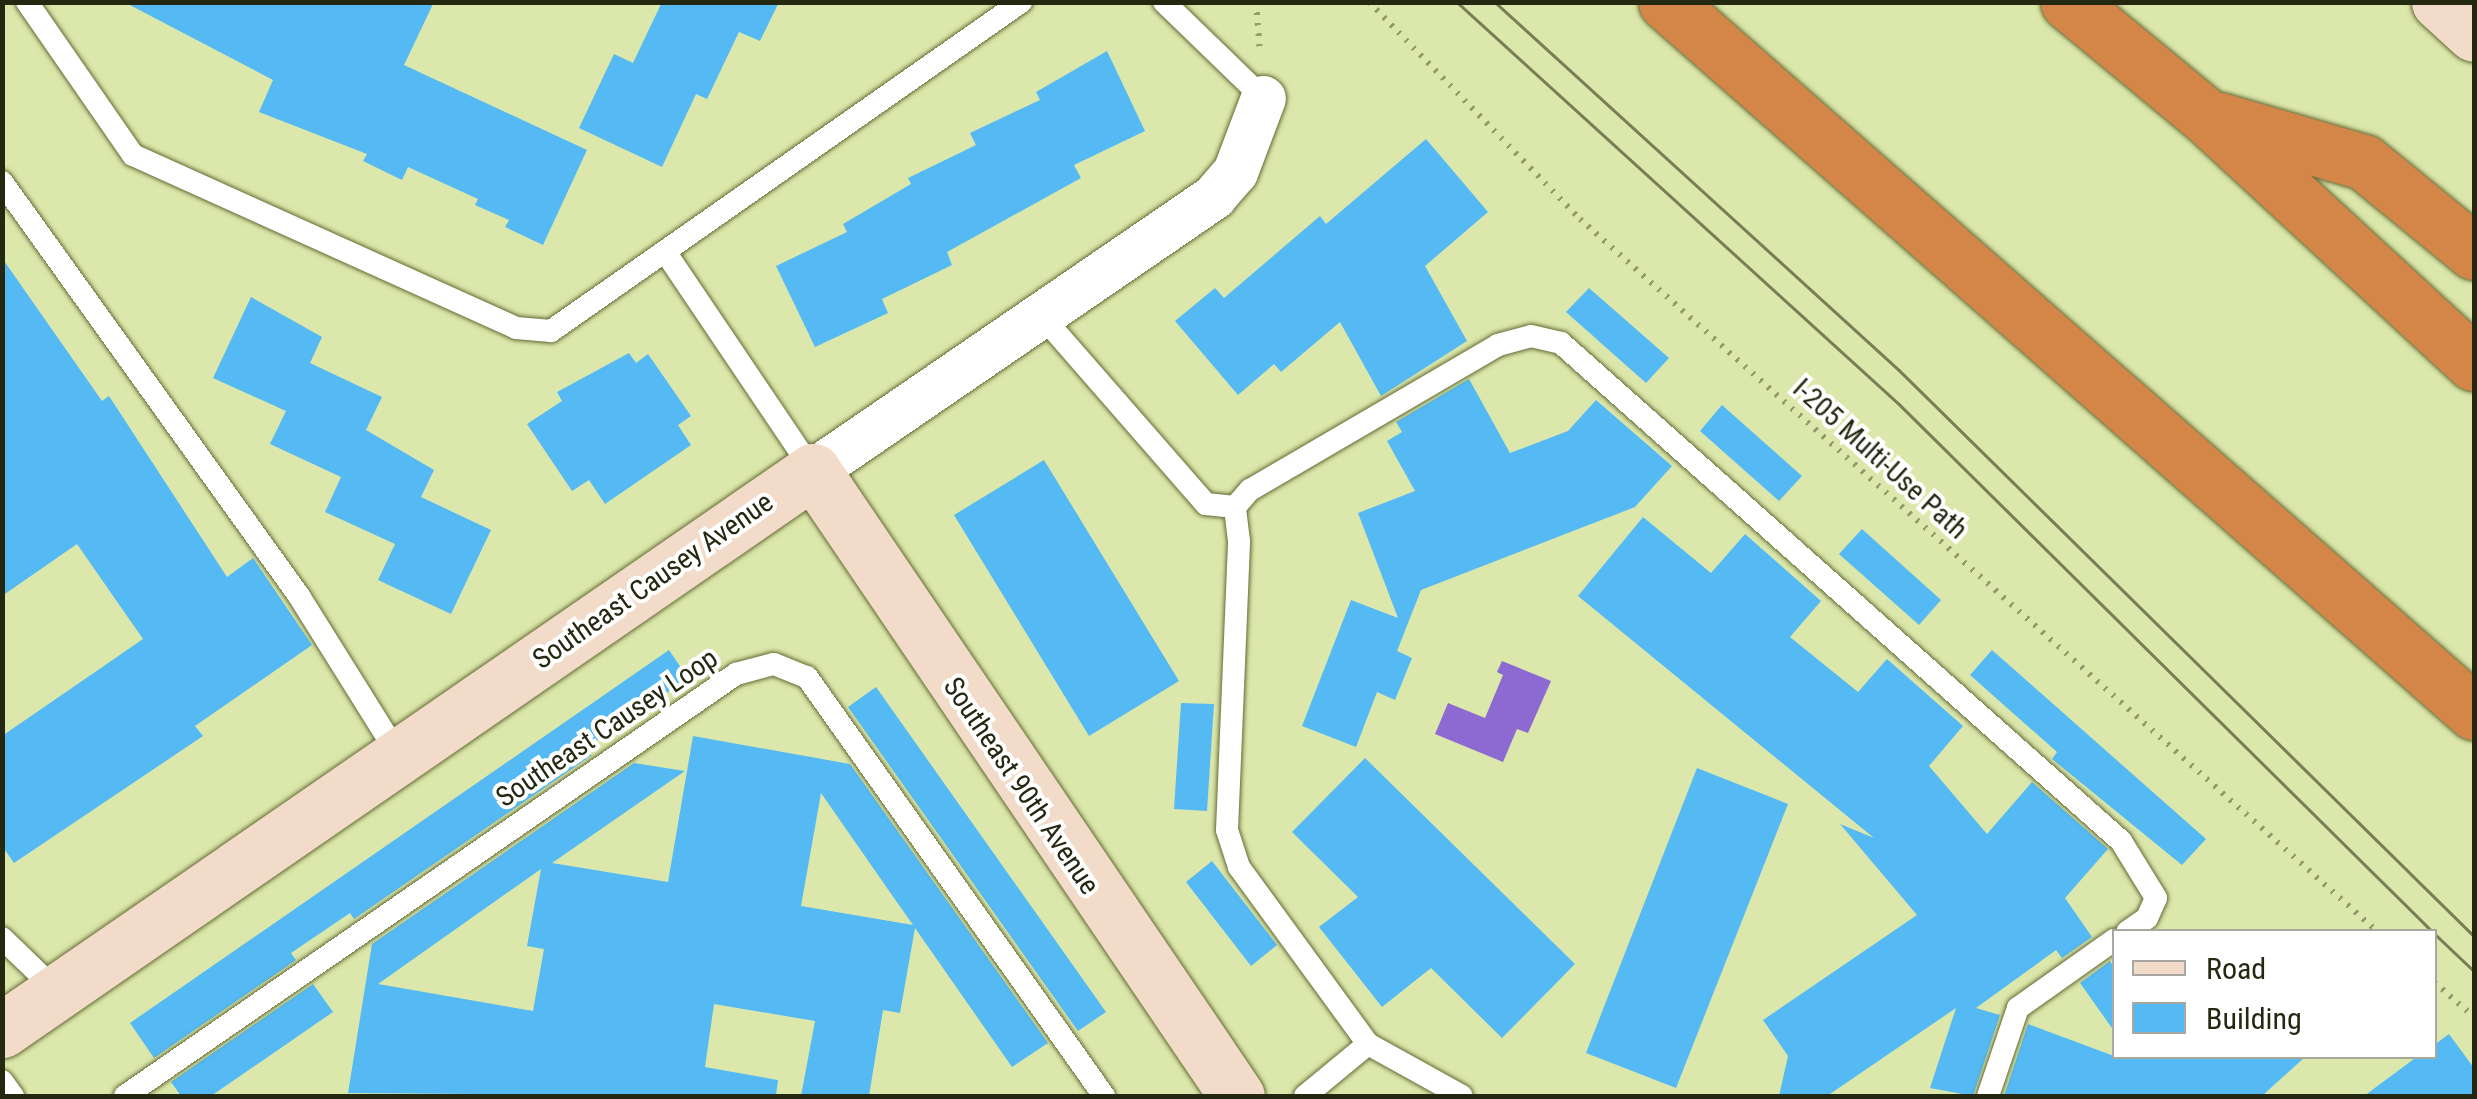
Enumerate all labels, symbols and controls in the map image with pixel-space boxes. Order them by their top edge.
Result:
street label: I-205 Multi-Use Path [1786,372,1974,546]
street label: Southeast Causey Avenue [527,485,779,677]
street label: Southeast Causey Loop [490,641,724,815]
street label: Southeast 90th Avenue [936,671,1106,901]
legend [2112,929,2437,1059]
text: Road [2206,951,2266,986]
text: Building [2206,1001,2302,1036]

